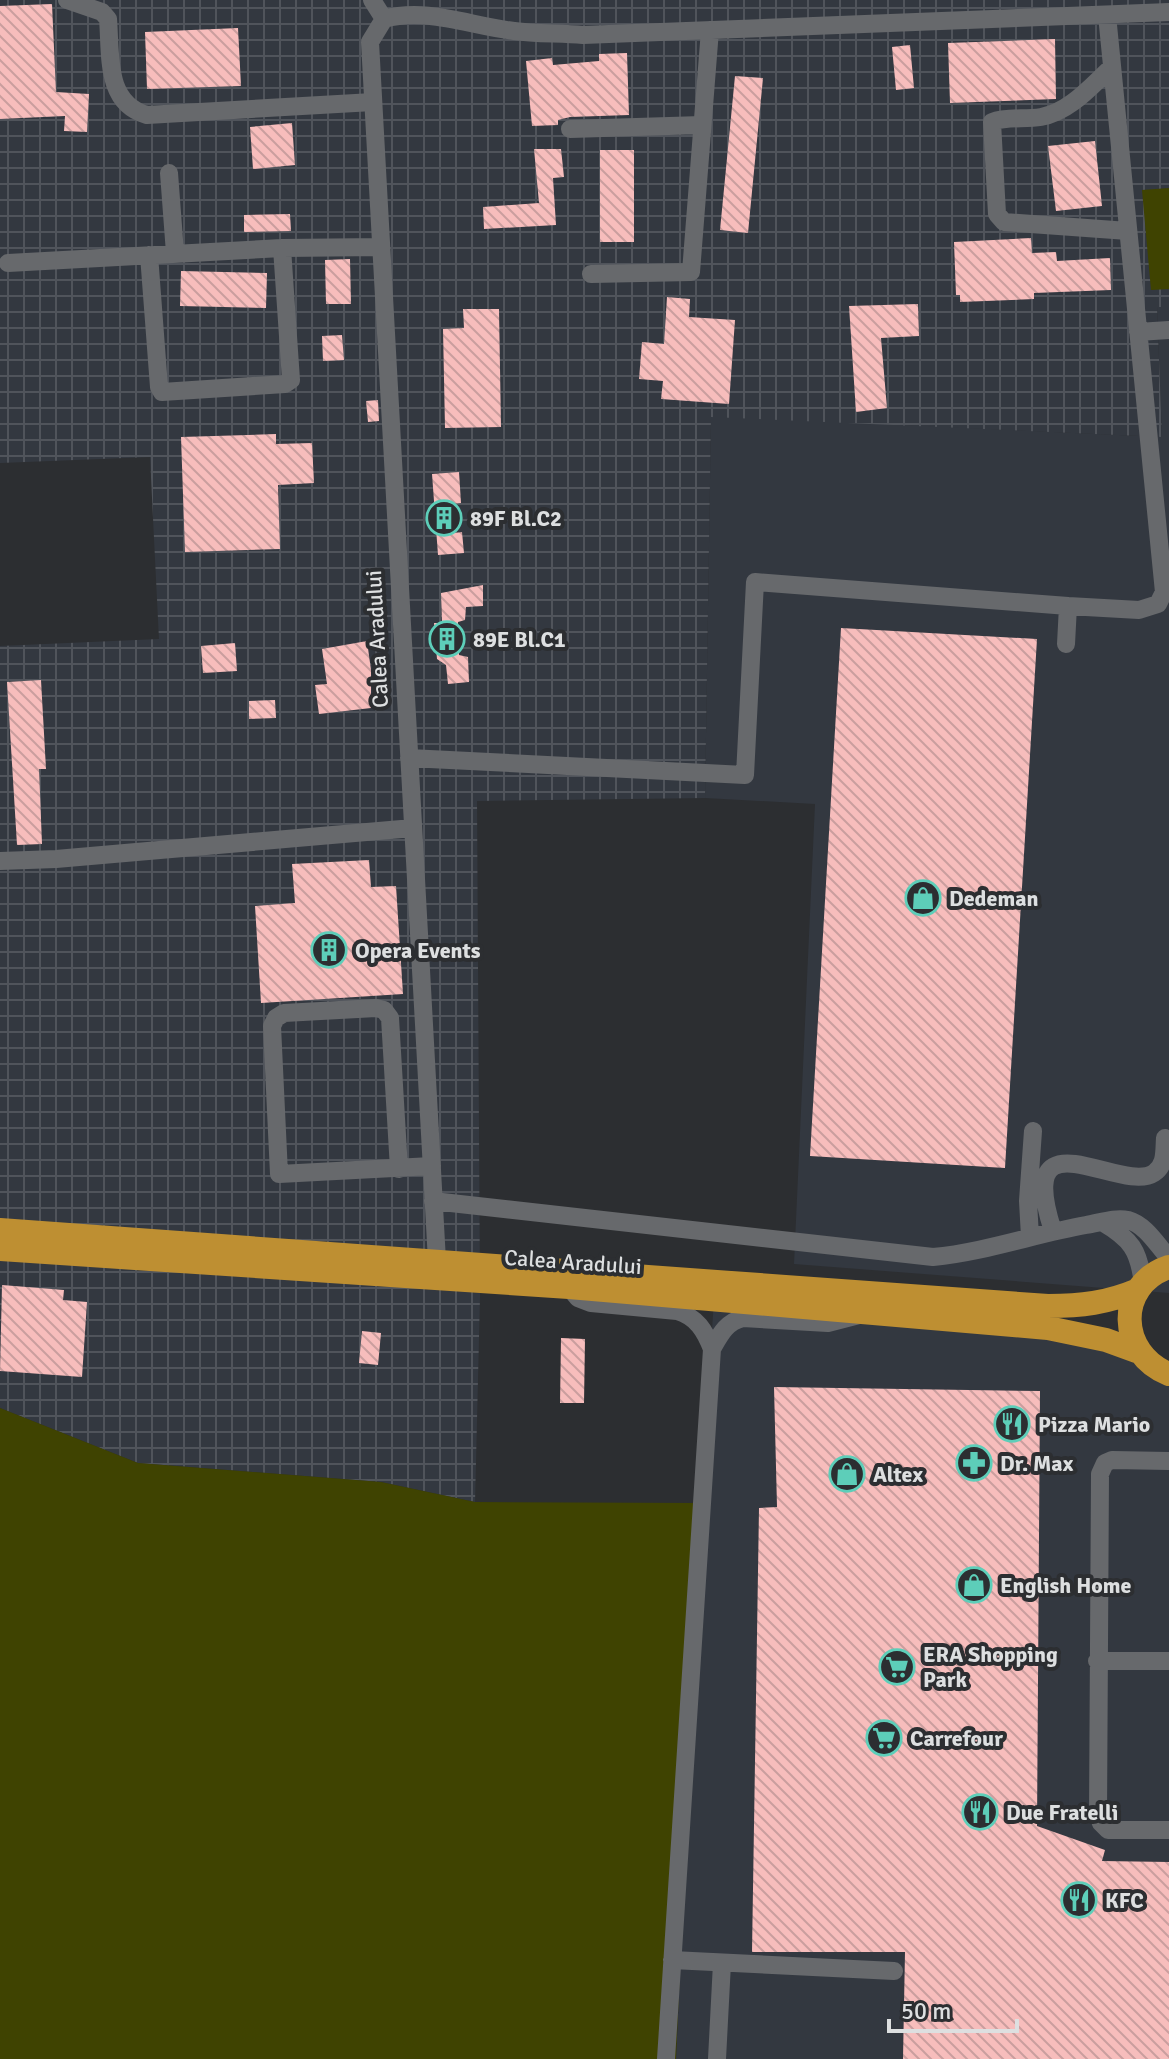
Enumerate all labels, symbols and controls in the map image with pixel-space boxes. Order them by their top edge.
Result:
building icon: 89F Bl.C2 [425,499,463,537]
place label: 89F Bl.C2 [470,505,562,532]
street label: Calea Aradului [360,569,394,709]
building icon: 89E Bl.C1 [428,620,466,658]
place label: 89E Bl.C1 [473,626,566,653]
shop icon: Dedeman [904,879,942,917]
place label: Dedeman [949,885,1038,912]
building icon: Opera Events [310,931,348,969]
place label: Opera Events [355,937,481,964]
street label: Calea Aradului [503,1244,643,1280]
restaurant icon: Pizza Mario [993,1405,1031,1443]
place label: Pizza Mario [1038,1411,1150,1438]
pharmacy icon: Dr. Max [955,1444,993,1482]
place label: Dr. Max [1000,1450,1074,1477]
shop icon: Altex [828,1455,866,1493]
place label: Altex [873,1461,923,1488]
shop icon: English Home [955,1566,993,1604]
place label: English Home [1000,1572,1132,1599]
place label: ERA Shopping Park [923,1641,1058,1693]
supermarket icon: ERA Shopping Park [878,1648,916,1686]
supermarket icon: Carrefour [865,1719,903,1757]
place label: Carrefour [910,1725,1003,1752]
restaurant icon: Due Fratelli [961,1793,999,1831]
place label: Due Fratelli [1006,1799,1118,1826]
restaurant icon: KFC [1060,1881,1098,1919]
place label: KFC [1105,1887,1144,1914]
scale bar [889,1983,1017,2033]
text: 50 m [901,1996,951,2026]

